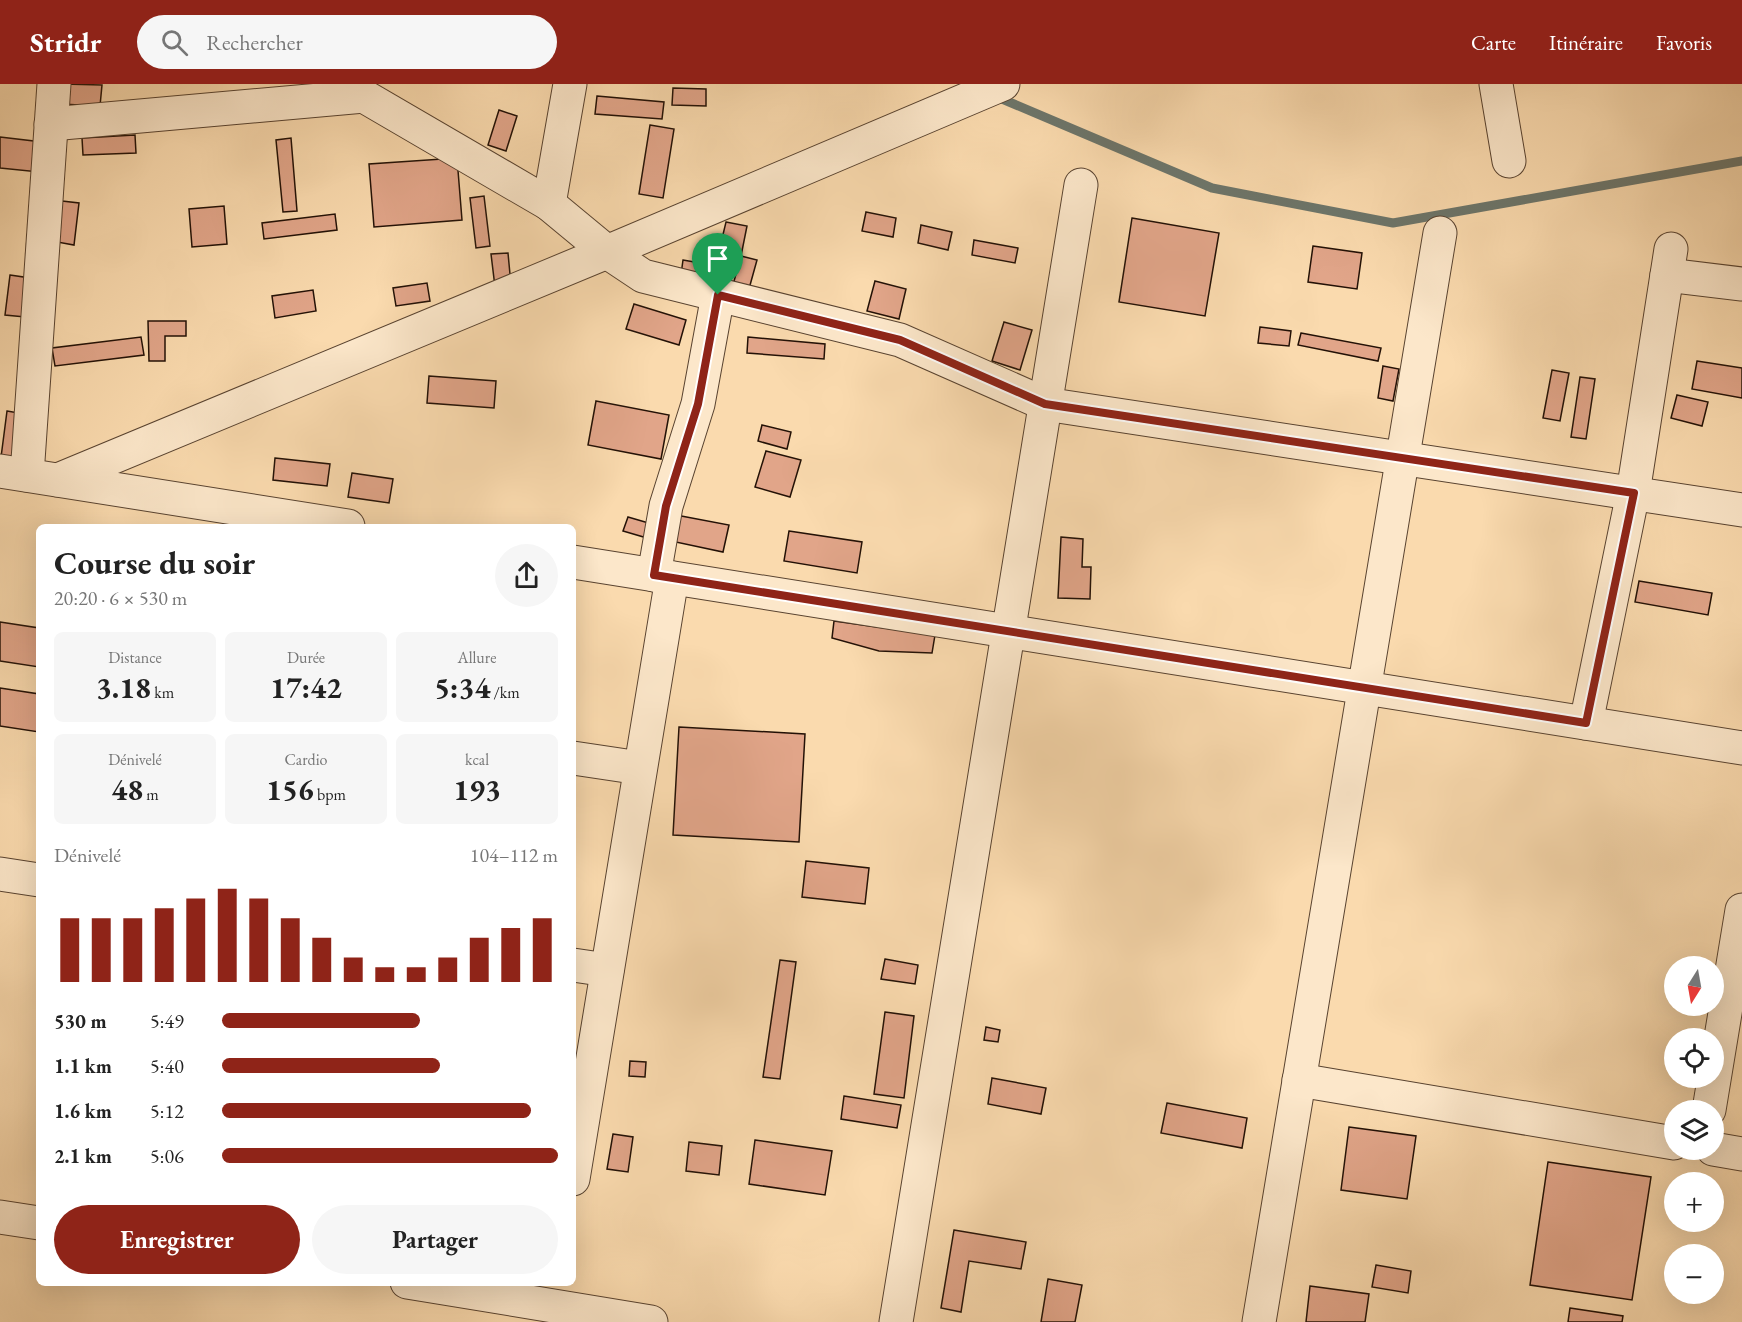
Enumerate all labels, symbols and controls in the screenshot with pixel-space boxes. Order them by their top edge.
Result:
search box [137,15,557,69]
text: Stridr [30,24,101,60]
icon: search [158,26,191,59]
text: Rechercher [206,28,303,57]
text: Carte [1471,29,1516,56]
text: Itinéraire [1549,29,1623,56]
text: Favoris [1656,29,1712,56]
pin [692,233,743,295]
icon: arrive [701,242,734,275]
text: Course du soir [54,541,255,584]
button: share [495,544,558,607]
text: 20:20 · 6 × 530 m [54,585,187,611]
text: Distance [108,647,162,668]
text: Durée [287,647,325,668]
text: Allure [458,647,496,668]
text: 3.18 [96,668,151,707]
text: 17:42 [270,668,342,707]
text: 5:34 [434,668,490,707]
text: km [151,682,174,703]
text: /km [490,682,520,703]
text: Dénivelé [108,749,162,770]
text: Cardio [284,749,328,770]
text: kcal [465,749,489,770]
text: 48 [111,770,143,809]
text: 156 [266,770,314,809]
text: 193 [453,770,501,809]
text: m [143,784,159,805]
text: bpm [314,784,346,805]
text: Dénivelé [54,842,121,868]
text: 104–112 m [470,842,558,868]
north arrow [1664,956,1724,1016]
map controls [1664,956,1724,1304]
text: 530 m [54,1008,107,1034]
text: 5:49 [150,1008,184,1034]
button: locate [1664,1028,1724,1088]
text: 1.1 km [54,1053,112,1079]
text: 5:40 [150,1053,184,1079]
text: 1.6 km [54,1098,112,1124]
text: 5:12 [150,1098,184,1124]
button: layers [1664,1100,1724,1160]
text: 2.1 km [54,1143,112,1169]
text: 5:06 [150,1143,184,1169]
button: + [1664,1172,1724,1232]
button: Enregistrer [54,1205,300,1274]
button: Partager [312,1205,558,1274]
button: − [1664,1244,1724,1304]

